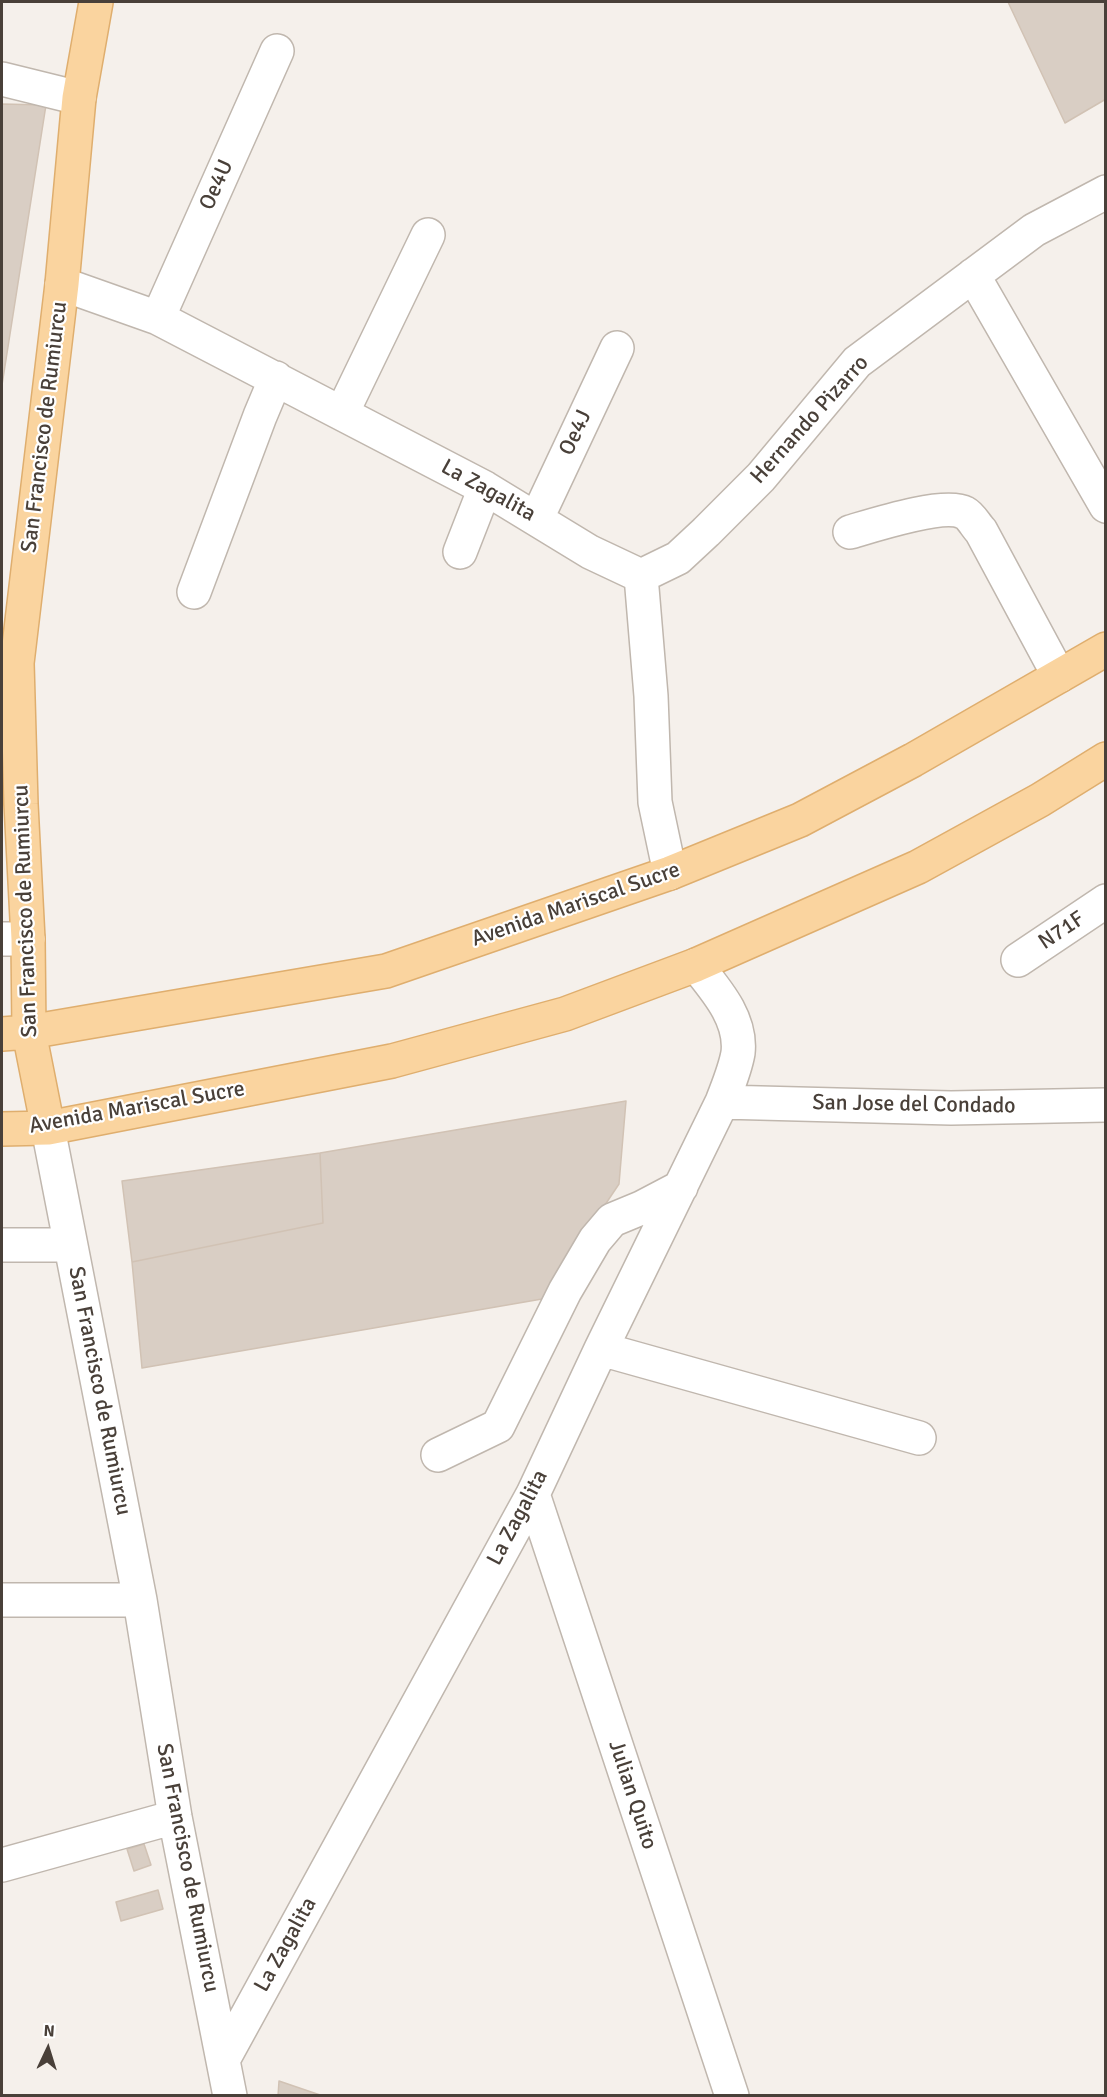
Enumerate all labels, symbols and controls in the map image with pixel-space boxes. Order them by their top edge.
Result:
street label: Oe4U [194,156,240,214]
street label: San Francisco de Rumiurcu [16,300,74,554]
street label: Hernando Pizarro [745,350,875,490]
street label: Oe4J [554,406,598,460]
street label: La Zagalita [436,454,540,528]
street label: San Francisco de Rumiurcu [8,784,44,1038]
street label: Avenida Mariscal Sucre [468,857,684,953]
street label: N71F [1034,906,1090,956]
street label: Avenida Mariscal Sucre [27,1076,247,1140]
street label: San Jose del Condado [812,1090,1016,1120]
street label: San Francisco de Rumiurcu [62,1264,136,1518]
street label: La Zagalita [482,1466,554,1570]
street label: Julian Quito [602,1737,662,1853]
street label: San Francisco de Rumiurcu [150,1741,224,1995]
street label: La Zagalita [249,1893,323,1997]
north arrow [18,2019,78,2079]
text: N [43,2021,56,2041]

